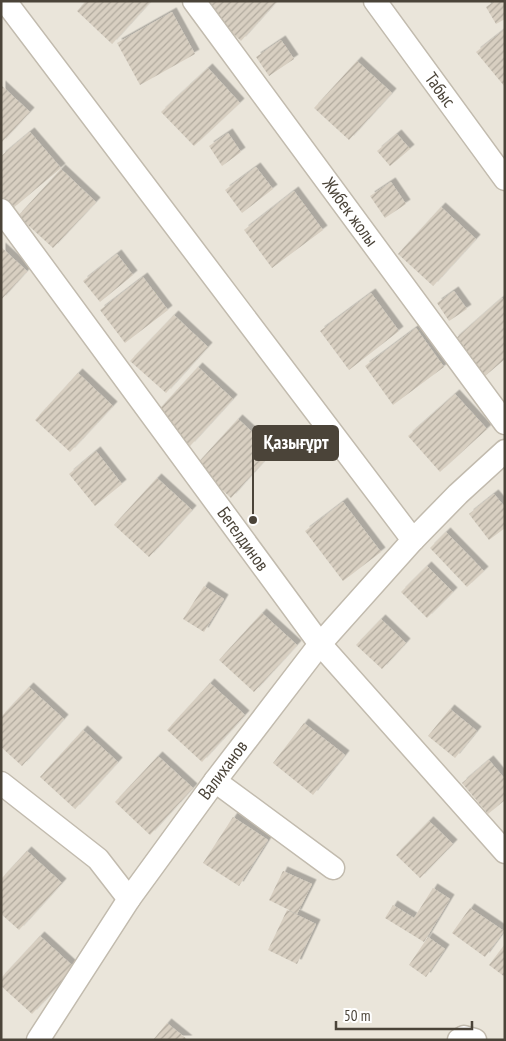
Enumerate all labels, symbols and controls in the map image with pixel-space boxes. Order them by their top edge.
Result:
street label: Табыс [420,68,461,112]
street label: Жибек жолы [317,172,383,251]
callout: Қазығұрт [253,426,338,460]
text: Қазығұрт [263,430,329,454]
street label: Бегелдинов [212,502,274,575]
street label: Валиханов [193,735,252,804]
scale bar [336,998,472,1030]
text: 50 m [344,1006,370,1025]

